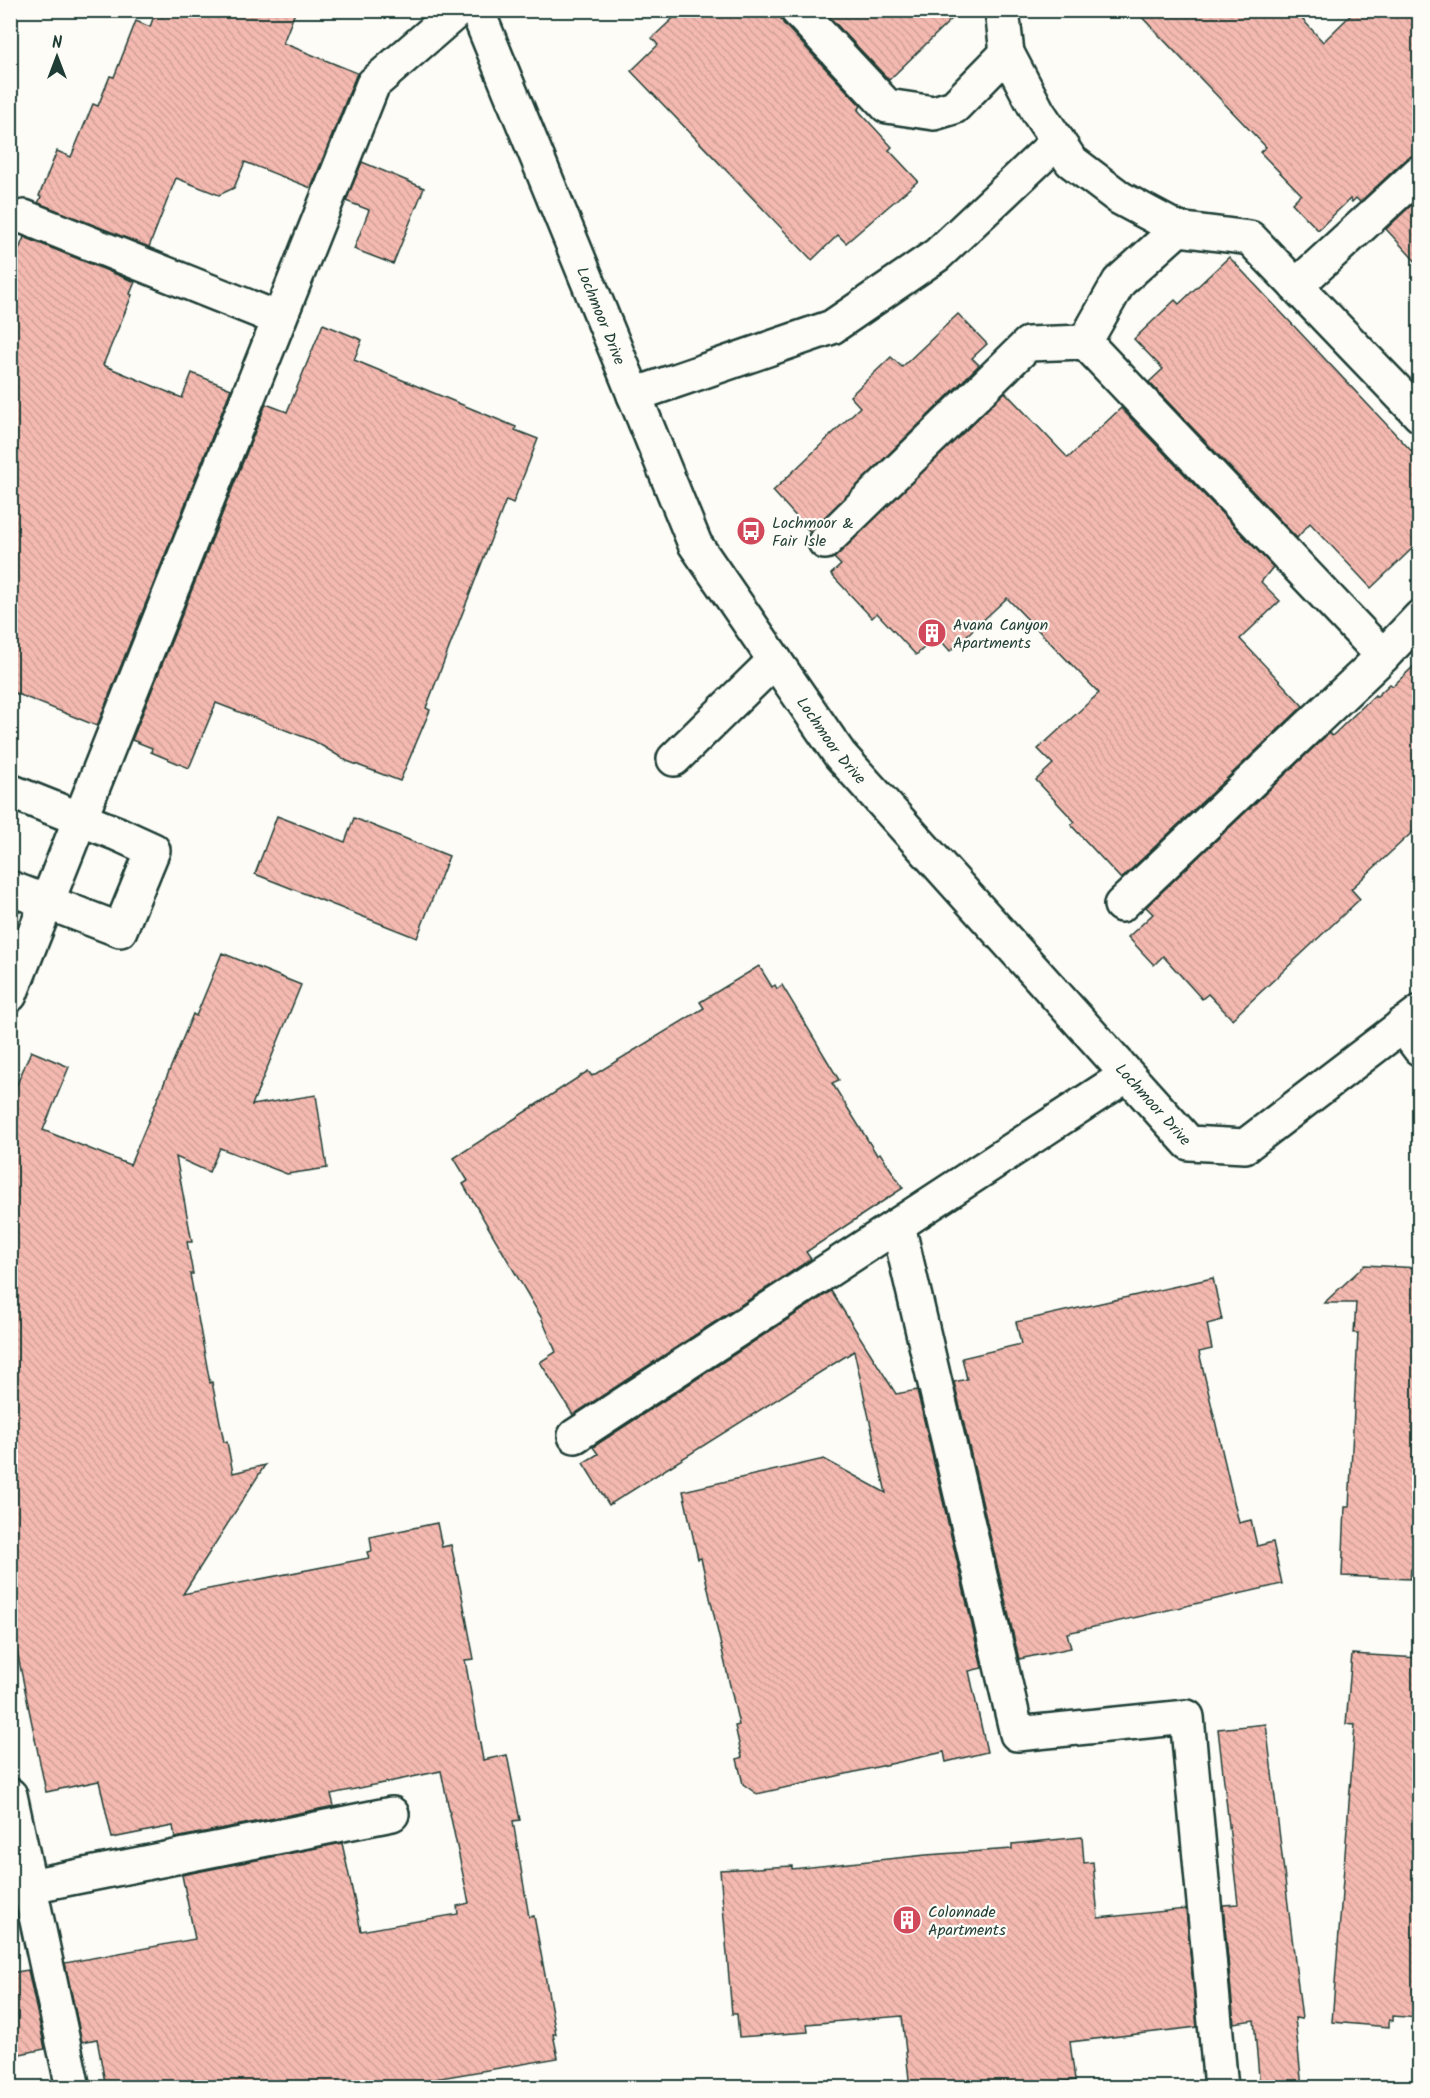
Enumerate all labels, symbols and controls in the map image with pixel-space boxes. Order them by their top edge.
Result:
north arrow [27,27,87,87]
text: N [52,31,62,56]
street label: Lochmoor Drive [569,263,632,369]
place label: Lochmoor & Fair Isle [772,511,854,554]
bus stop icon: Lochmoor & Fair Isle [735,515,767,547]
place label: Avana Canyon Apartments [953,613,1048,656]
building icon: Avana Canyon Apartments [916,617,948,649]
street label: Lochmoor Drive [789,692,872,791]
street label: Lochmoor Drive [1109,1058,1197,1152]
place label: Colonnade Apartments [928,1900,1006,1943]
building icon: Colonnade Apartments [891,1904,923,1936]

